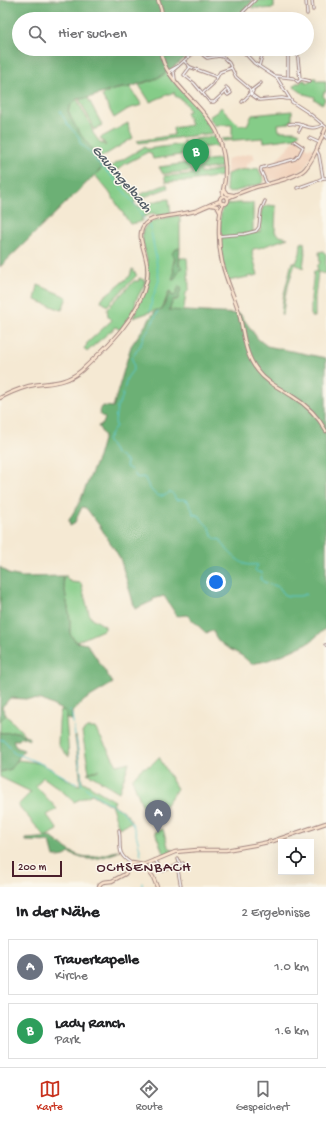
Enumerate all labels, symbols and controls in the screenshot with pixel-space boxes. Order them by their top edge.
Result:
search box [12,12,314,56]
icon: search [26,23,48,45]
text: Hier suchen [58,25,127,43]
pin: B [183,139,209,172]
water label: Gauangelbach [87,143,155,217]
your location [206,572,226,592]
pin: A [145,800,171,833]
map controls [278,839,314,875]
button: locate [278,839,314,875]
scale bar [12,859,62,878]
district label: OCHSENBACH [96,859,192,877]
text: 200 m [18,862,46,874]
text: In der Nähe [16,903,99,923]
text: 2 Ergebnisse [242,906,310,921]
text: Trauerkapelle [55,951,139,969]
text: A [26,960,34,975]
text: 1.0 km [274,960,309,975]
text: Kirche [55,969,88,984]
text: Lady Ranch [55,1015,125,1033]
text: B [27,1024,33,1039]
text: 1.6 km [275,1024,309,1039]
text: Park [55,1033,80,1048]
tab: Karte [37,1078,63,1114]
tab: Route [136,1078,163,1114]
tab: Gespeichert [236,1078,289,1114]

